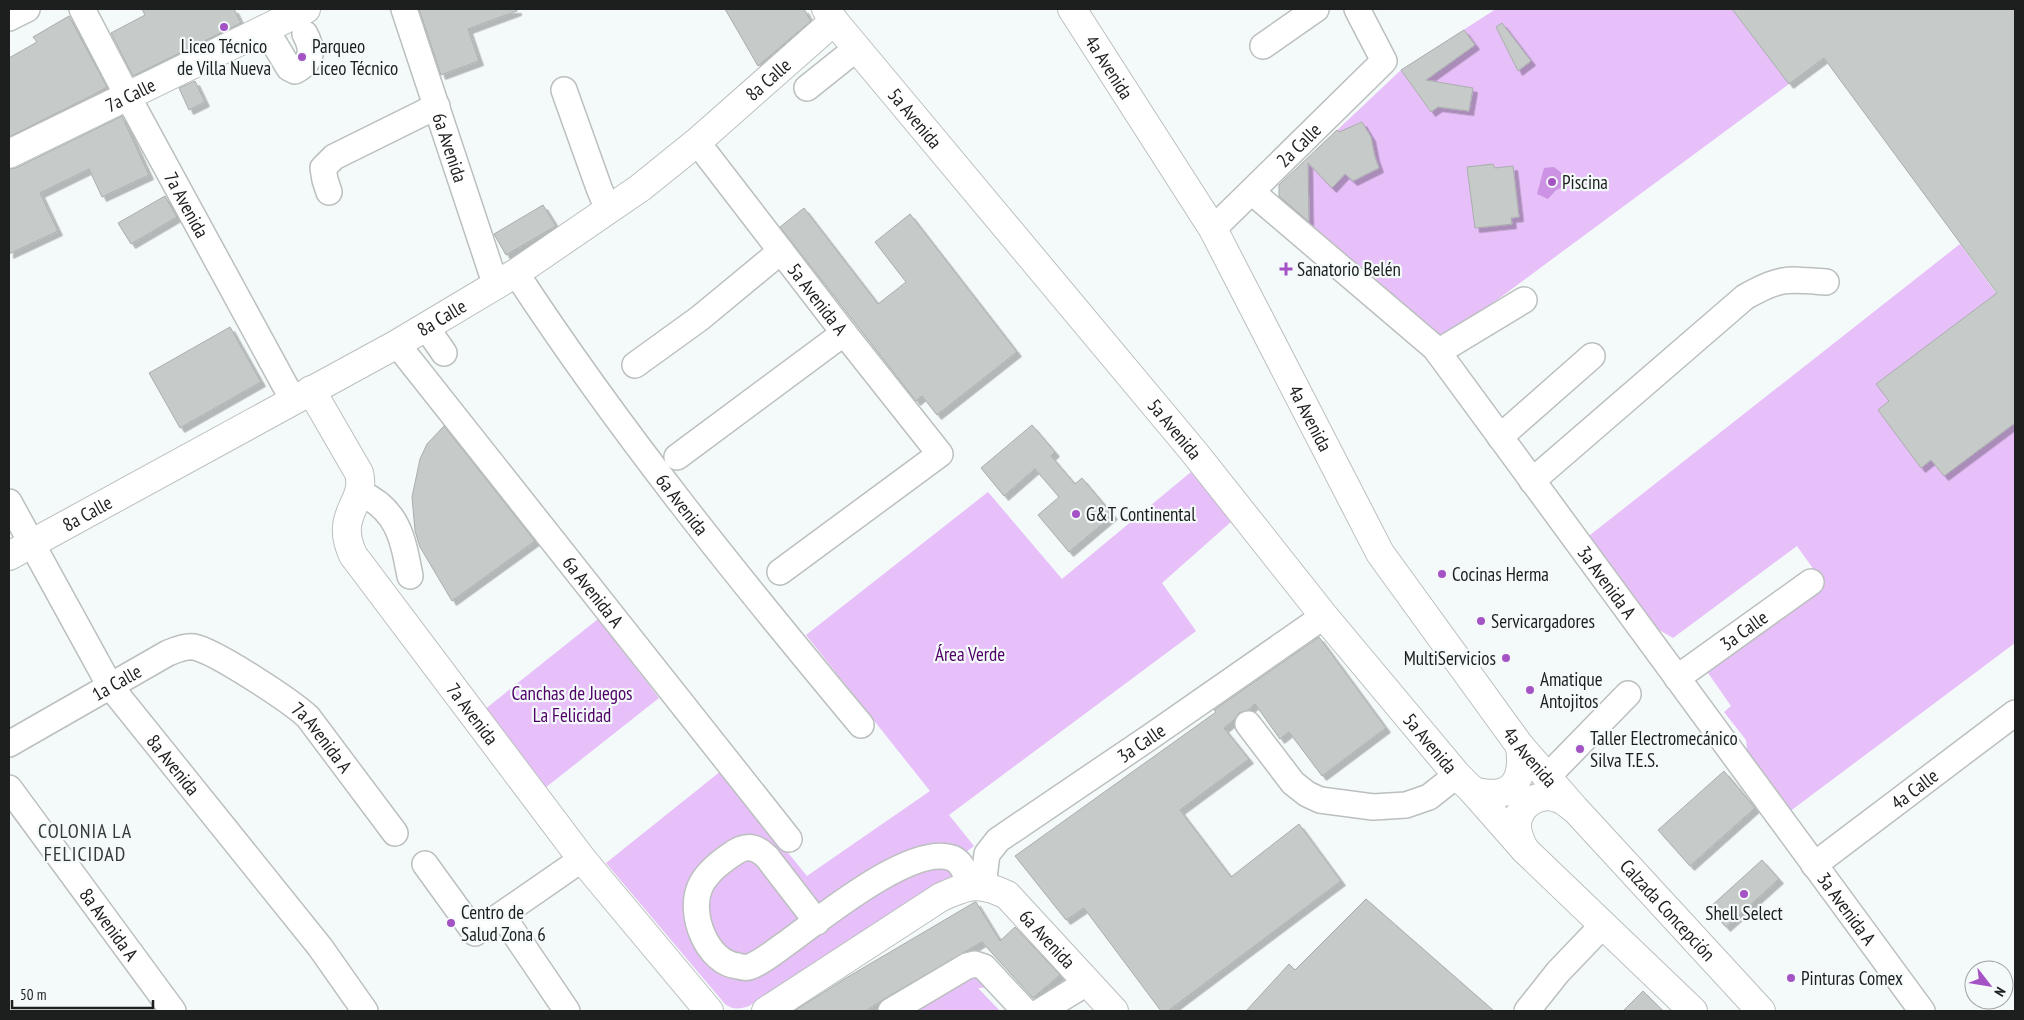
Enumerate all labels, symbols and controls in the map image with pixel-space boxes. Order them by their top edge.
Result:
marker: Liceo Técnico de Villa Nueva [218,21,230,33]
street label: 4a Avenida [1080,30,1139,104]
place label: Liceo Técnico de Villa Nueva [177,34,271,80]
place label: Parqueo Liceo Técnico [312,34,398,80]
marker: Parqueo Liceo Técnico [296,51,308,63]
street label: 8a Calle [740,53,796,106]
street label: 7a Calle [101,72,159,117]
street label: 5a Avenida [883,83,947,153]
street label: 6a Avenida [427,110,473,185]
street label: 2a Calle [1271,118,1326,172]
street label: 7a Avenida [159,168,214,242]
place label: Piscina [1562,170,1608,194]
marker: Piscina [1546,176,1558,188]
place label: Sanatorio Belén [1297,257,1401,281]
street label: 5a Avenida A [783,258,853,340]
marker: Sanatorio Belén [1279,262,1293,276]
street label: 8a Calle [413,293,471,341]
street label: 4a Avenida [1283,381,1338,455]
street label: 5a Avenida [1143,394,1207,464]
street label: 6a Avenida [651,469,714,540]
street label: 8a Calle [58,490,116,537]
place label: G&T Continental [1086,502,1196,526]
marker: G&T Continental [1070,508,1082,520]
street label: 3a Avenida A [1572,541,1642,623]
street label: 6a Avenida A [558,551,629,632]
place label: Cocinas Herma [1452,562,1549,586]
marker: Cocinas Herma [1436,568,1448,580]
street label: 3a Calle [1715,605,1772,655]
place label: Servicargadores [1491,609,1595,633]
marker: Servicargadores [1475,615,1487,627]
park label: Área Verde [935,642,1005,666]
place label: MultiServicios [1404,646,1496,670]
marker: MultiServicios [1500,652,1512,664]
street label: 1a Calle [88,659,146,706]
place label: Amatique Antojitos [1540,667,1603,713]
street label: 7a Avenida [442,678,504,750]
park label: Canchas de Juegos La Felicidad [511,681,633,727]
marker: Amatique Antojitos [1524,684,1536,696]
street label: 7a Avenida A [287,697,357,777]
street label: 5a Avenida [1398,708,1463,778]
street label: 3a Calle [1112,718,1170,768]
street label: 4a Avenida [1498,722,1562,792]
place label: Taller Electromecánico Silva T.E.S. [1590,726,1738,772]
street label: 8a Avenida [142,729,205,800]
marker: Taller Electromecánico Silva T.E.S. [1574,743,1586,755]
street label: 4a Calle [1886,763,1943,815]
district label: COLONIA LA FELICIDAD [38,818,132,867]
street label: Calzada Concepción [1615,854,1721,966]
street label: 3a Avenida A [1812,868,1881,950]
street label: 8a Avenida A [75,883,144,965]
marker: Shell Select [1738,888,1750,900]
place label: Centro de Salud Zona 6 [461,900,546,946]
place label: Shell Select [1705,901,1783,925]
street label: 6a Avenida [1014,904,1081,973]
marker: Centro de Salud Zona 6 [445,917,457,929]
north arrow [1964,960,2014,1010]
place label: Pinturas Comex [1801,966,1903,990]
marker: Pinturas Comex [1785,972,1797,984]
scale bar [12,978,154,1010]
text: N [1990,984,2010,1000]
text: 50 m [20,985,46,1004]

